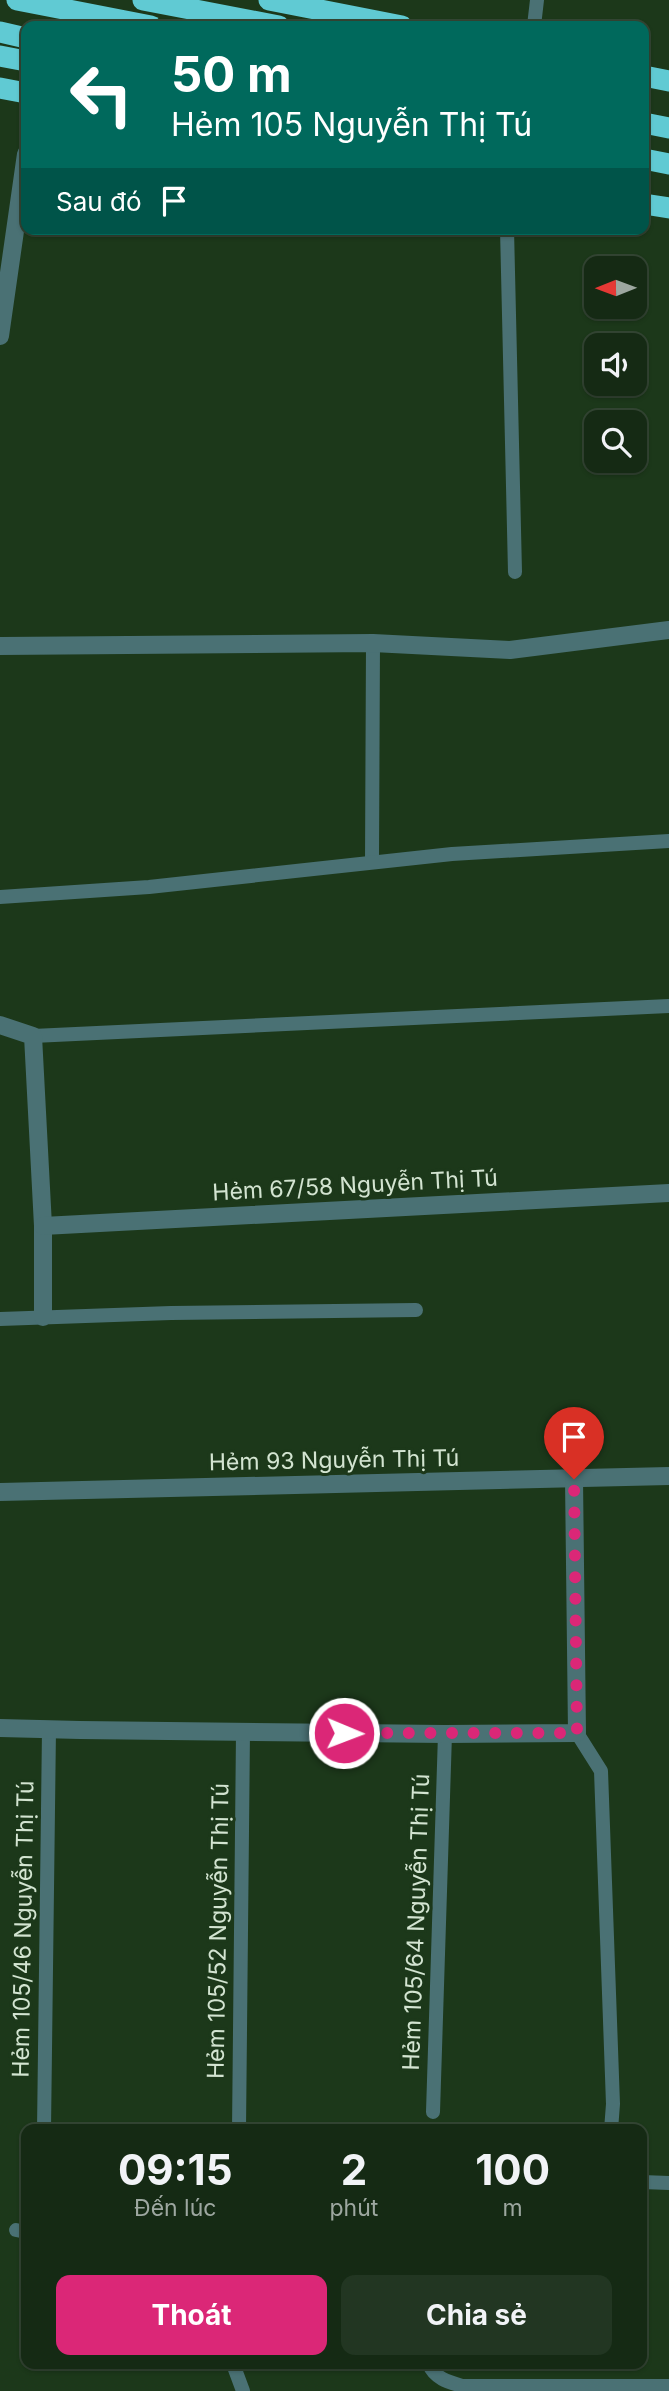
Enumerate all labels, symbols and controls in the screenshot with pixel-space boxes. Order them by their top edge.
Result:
text: 50 m [171,45,292,104]
icon: left [56,49,147,140]
text: Hẻm 105 Nguyễn Thị Tú [171,105,532,144]
icon: arrive [155,182,193,220]
text: Sau đó [56,186,141,217]
north arrow [584,256,648,318]
map controls [584,256,647,473]
button: sound [584,333,647,396]
button: search [584,410,647,473]
street label: Hẻm 67/58 Nguyễn Thị Tú [212,1164,498,1206]
pin [544,1407,604,1479]
icon: arrive [555,1418,593,1456]
street label: Hẻm 93 Nguyễn Thị Tú [209,1444,459,1476]
position arrow [307,1696,381,1770]
street label: Hẻm 105/64 Nguyễn Thị Tú [397,1773,435,2071]
street label: Hẻm 105/46 Nguyễn Thị Tú [6,1780,40,2078]
street label: Hẻm 105/52 Nguyễn Thị Tú [201,1783,235,2079]
text: 09:15 [118,2144,233,2195]
text: 2 [341,2144,367,2195]
text: 100 [475,2144,550,2195]
text: Đến lúc [134,2194,216,2222]
text: phút [329,2194,378,2222]
text: m [503,2194,523,2222]
button: Thoát [56,2275,327,2355]
button: Chia sẻ [341,2275,612,2355]

